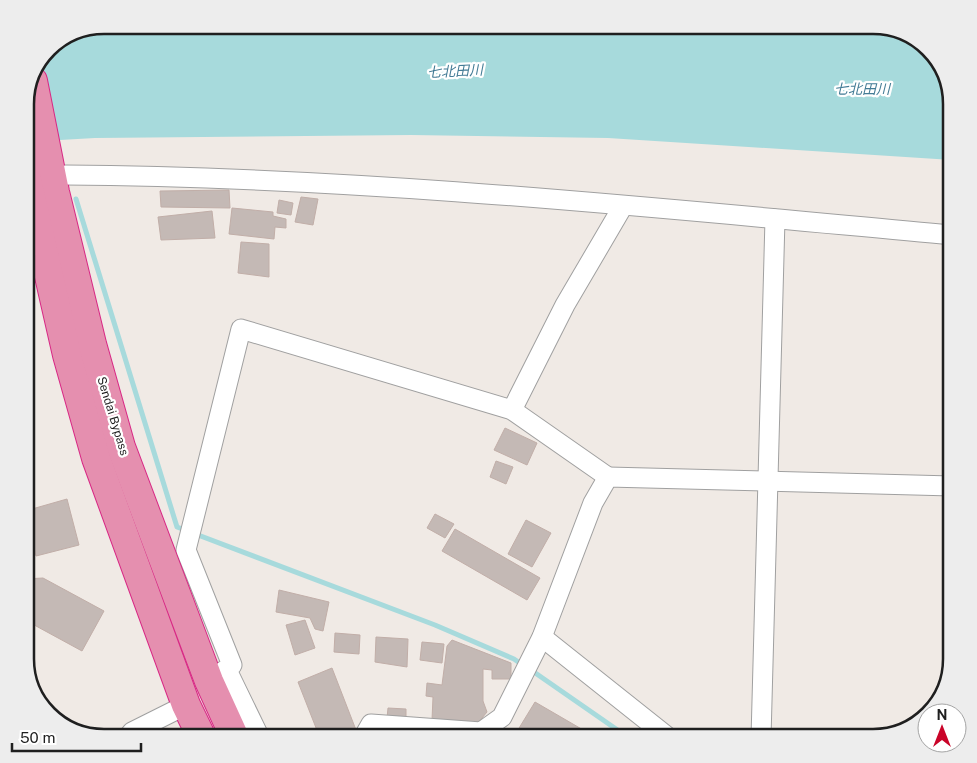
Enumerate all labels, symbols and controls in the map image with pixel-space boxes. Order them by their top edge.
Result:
water label: 七北田川 [427,61,485,80]
water label: 七北田川 [834,81,892,97]
street label: Sendai Bypass [94,375,132,457]
north arrow [917,703,967,753]
text: N [937,707,947,723]
scale bar [12,720,141,752]
text: 50 m [20,729,55,746]

